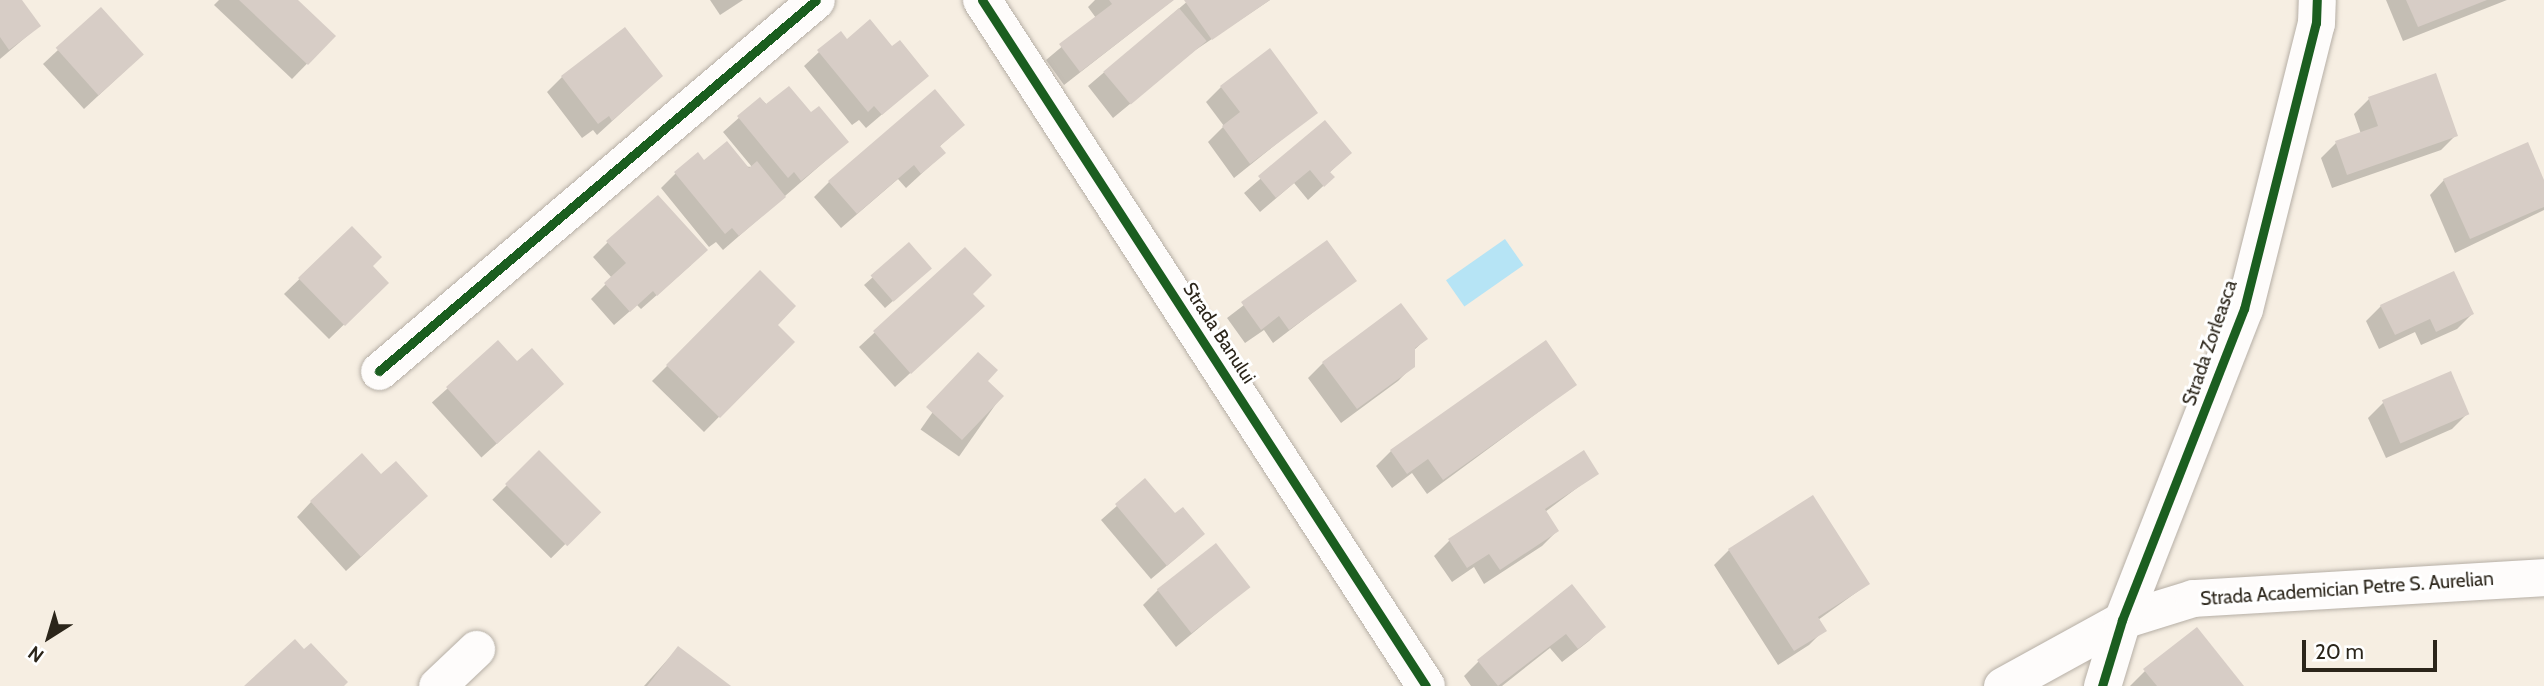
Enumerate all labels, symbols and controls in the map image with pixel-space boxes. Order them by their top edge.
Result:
street label: Strada Zorleasca [2178,277,2242,409]
street label: Strada Banului [1178,278,1260,388]
street label: Strada Academician Petre S. Aurelian [2200,567,2494,611]
north arrow [14,602,84,672]
scale bar [2306,626,2441,670]
text: 20 m [2315,639,2364,664]
text: N [24,641,48,667]

